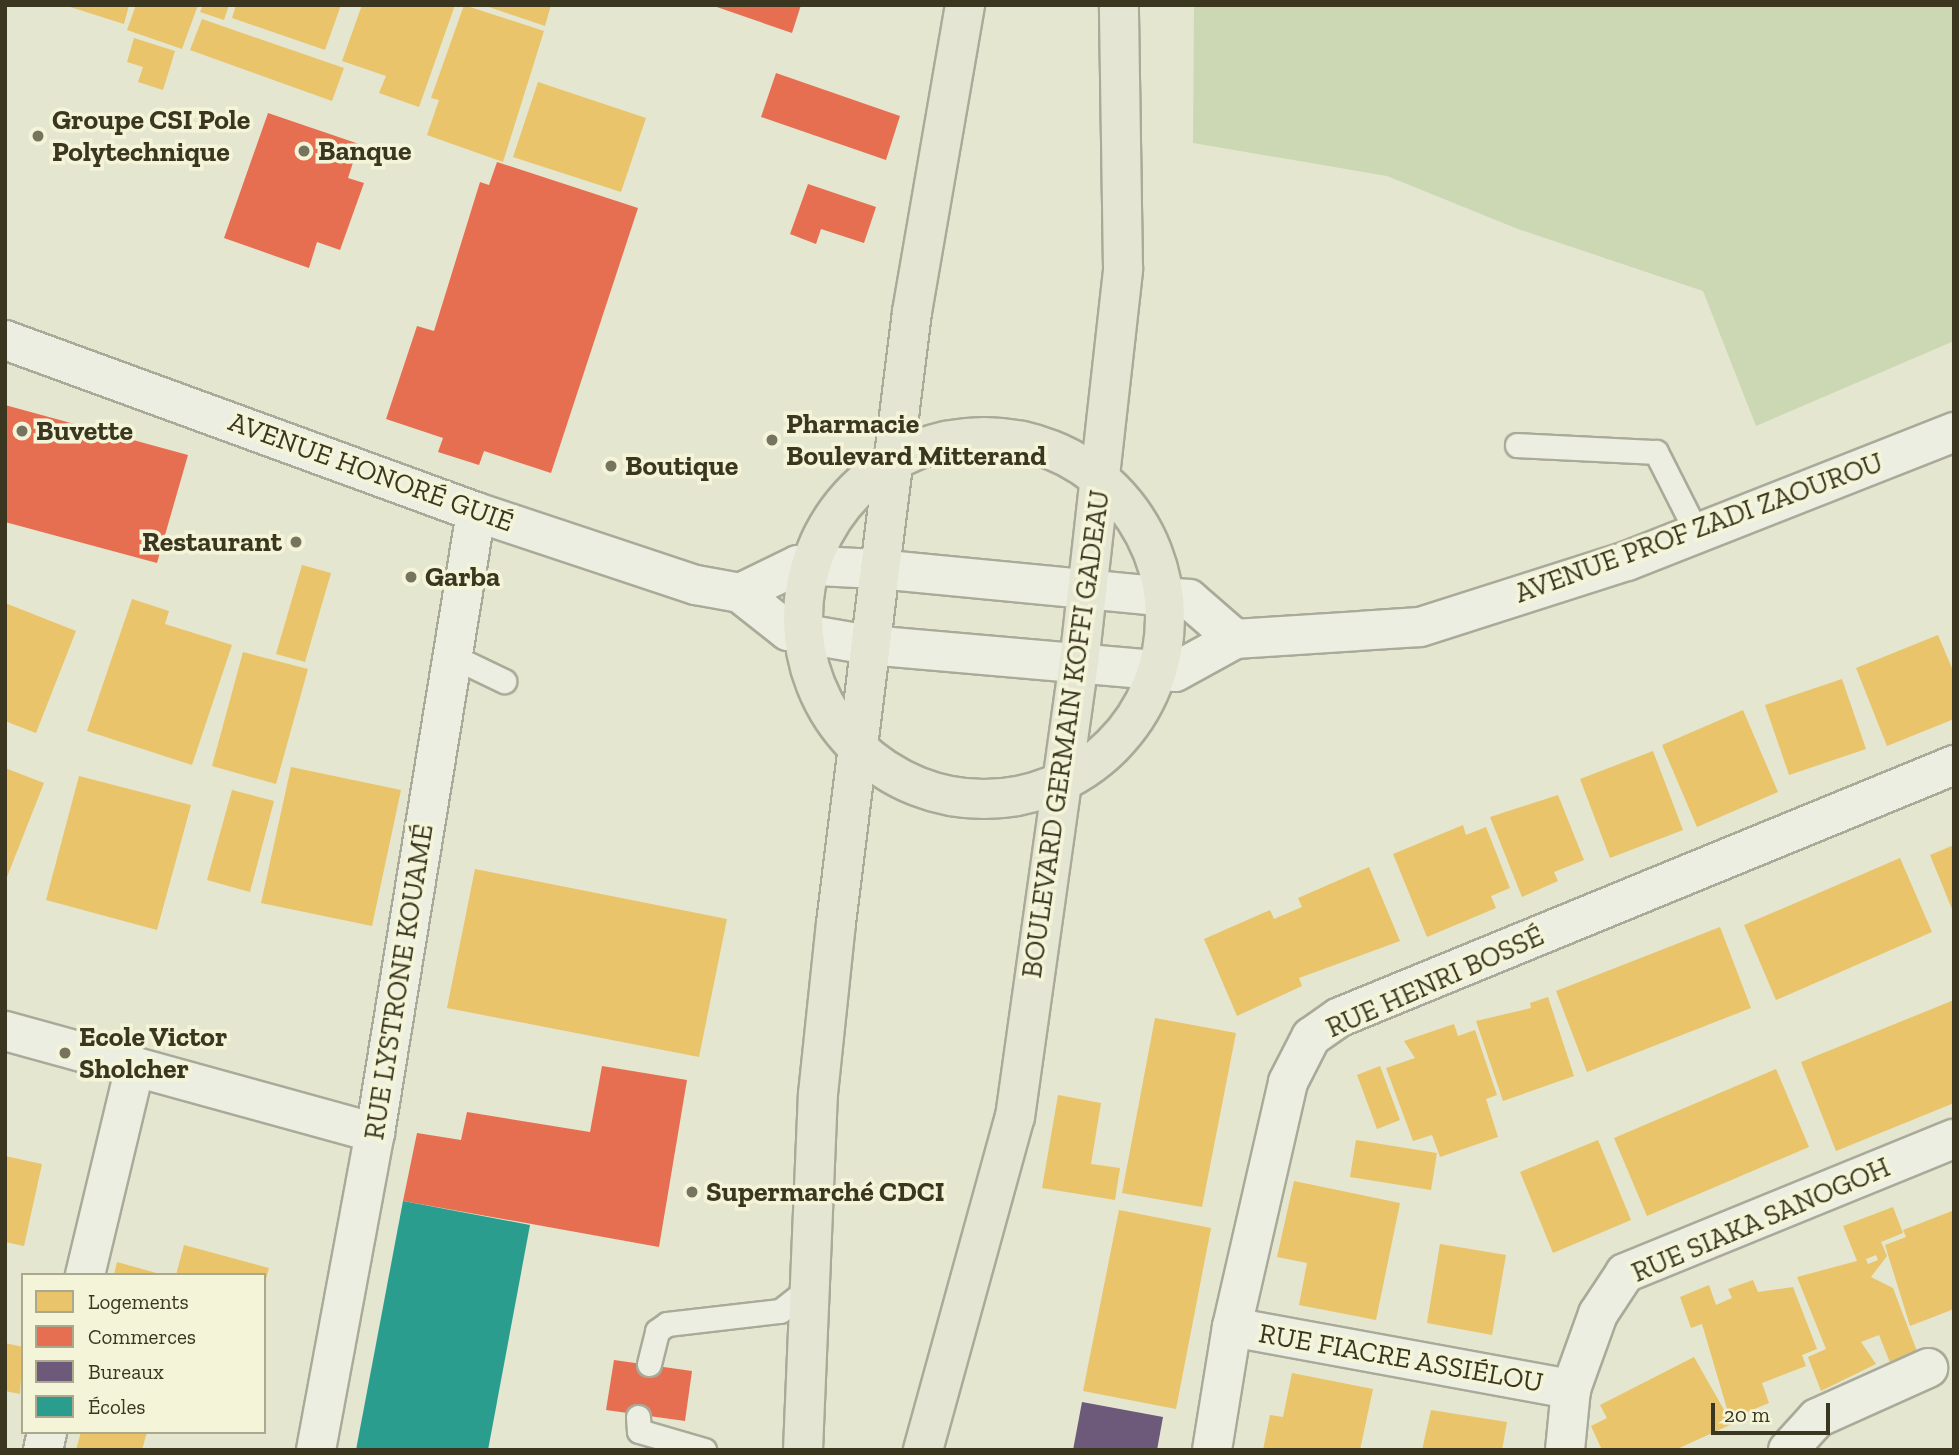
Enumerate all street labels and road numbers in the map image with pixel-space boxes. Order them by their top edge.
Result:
street label: AVENUE HONORÉ GUIÉ [224,405,518,539]
street label: AVENUE PROF ZADI ZAOUROU [1510,446,1888,610]
street label: BOULEVARD GERMAIN KOFFI GADEAU [1015,488,1117,980]
street label: RUE LYSTRONE KOUAMÉ [357,822,441,1142]
street label: RUE HENRI BOSSÉ [1321,919,1549,1045]
street label: RUE SIAKA SANOGOH [1626,1150,1896,1290]
street label: RUE FIACRE ASSIÉLOU [1256,1316,1546,1400]

